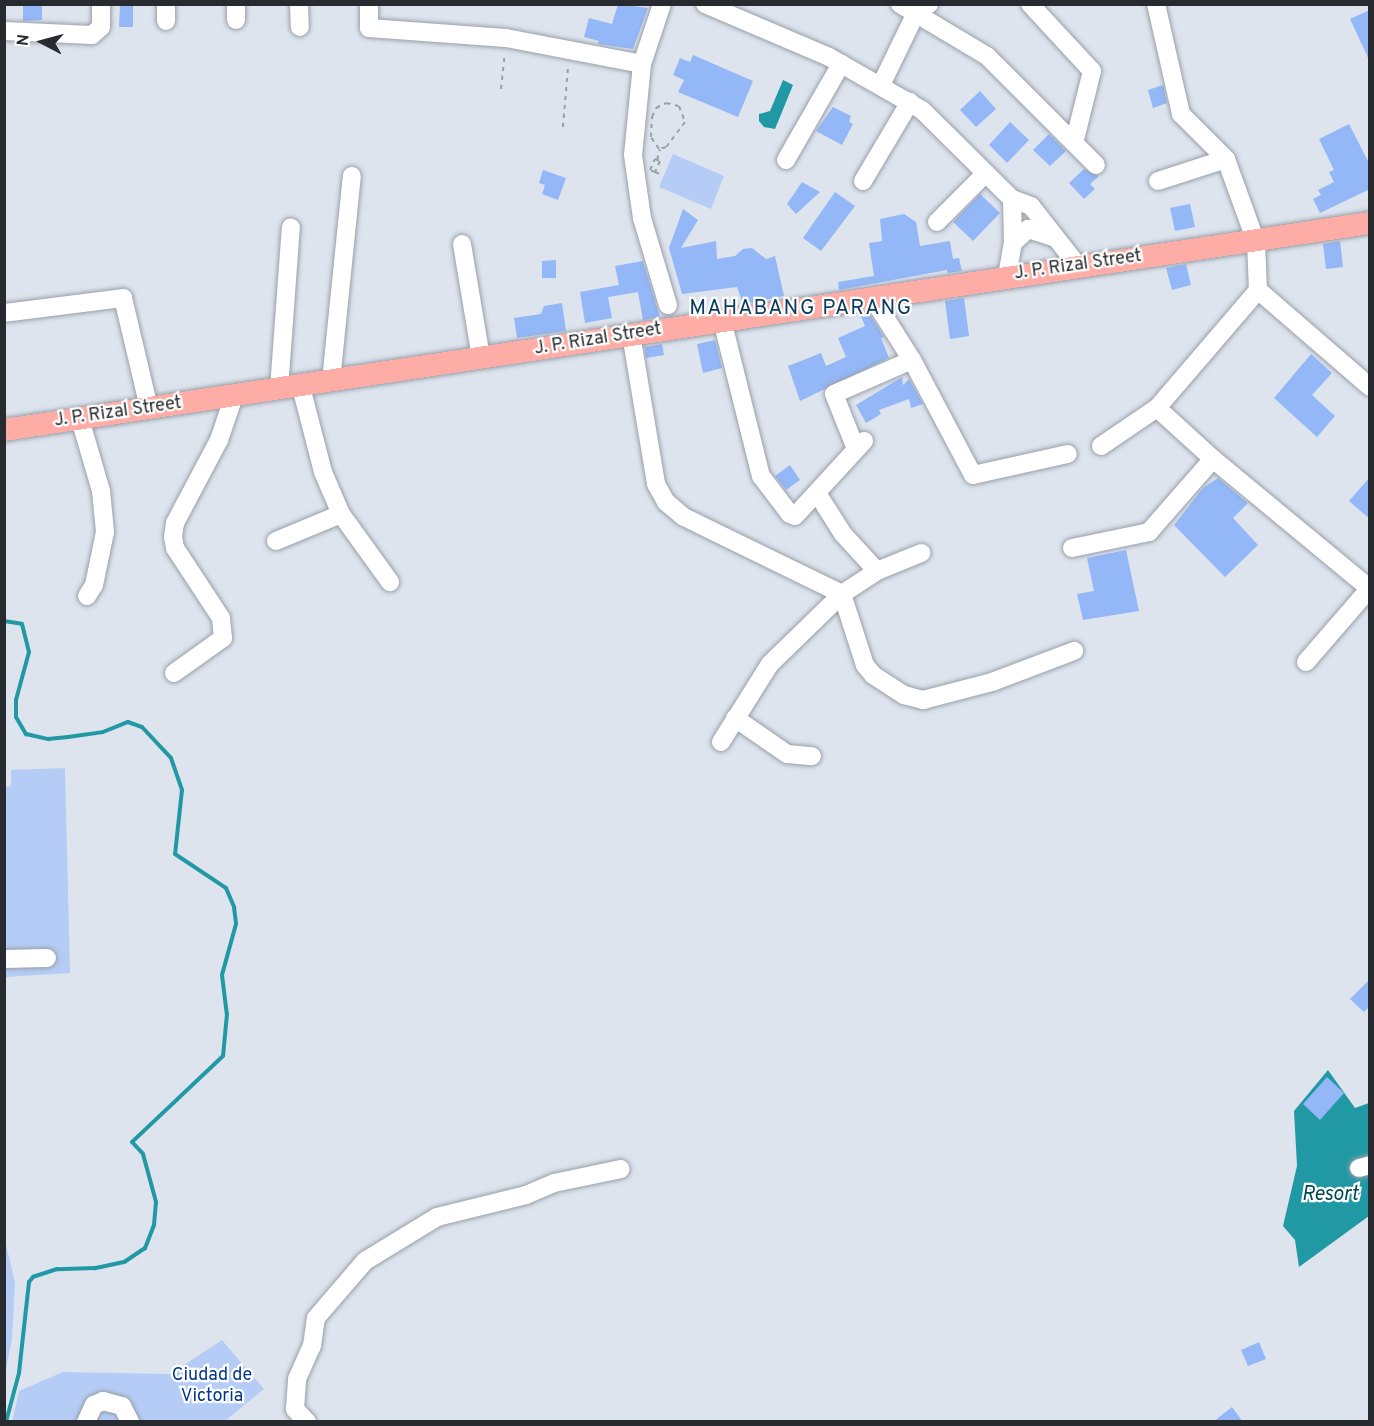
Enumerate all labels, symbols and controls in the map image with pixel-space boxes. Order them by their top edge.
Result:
north arrow [12,12,72,72]
text: N [14,33,35,47]
street label: J. P. Rizal Street [1013,246,1143,286]
district label: MAHABANG PARANG [689,296,913,322]
street label: J. P. Rizal Street [533,319,663,361]
street label: J. P. Rizal Street [53,393,183,433]
water label: Resort [1302,1183,1358,1207]
park label: Ciudad de Victoria [172,1366,252,1408]

